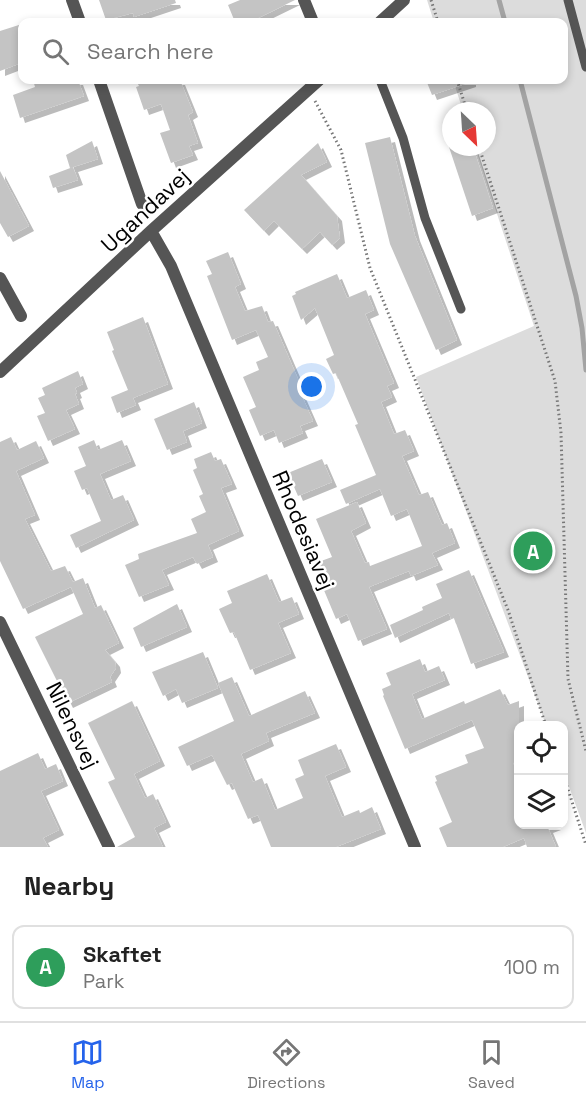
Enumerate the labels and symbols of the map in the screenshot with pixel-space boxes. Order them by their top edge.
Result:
north arrow [442,102,496,156]
street label: Ugandavej [95,162,195,258]
your location [297,372,326,401]
street label: Rhodesiavej [266,466,342,594]
pin: A [514,528,552,574]
street label: Nilensvej [40,677,106,773]

